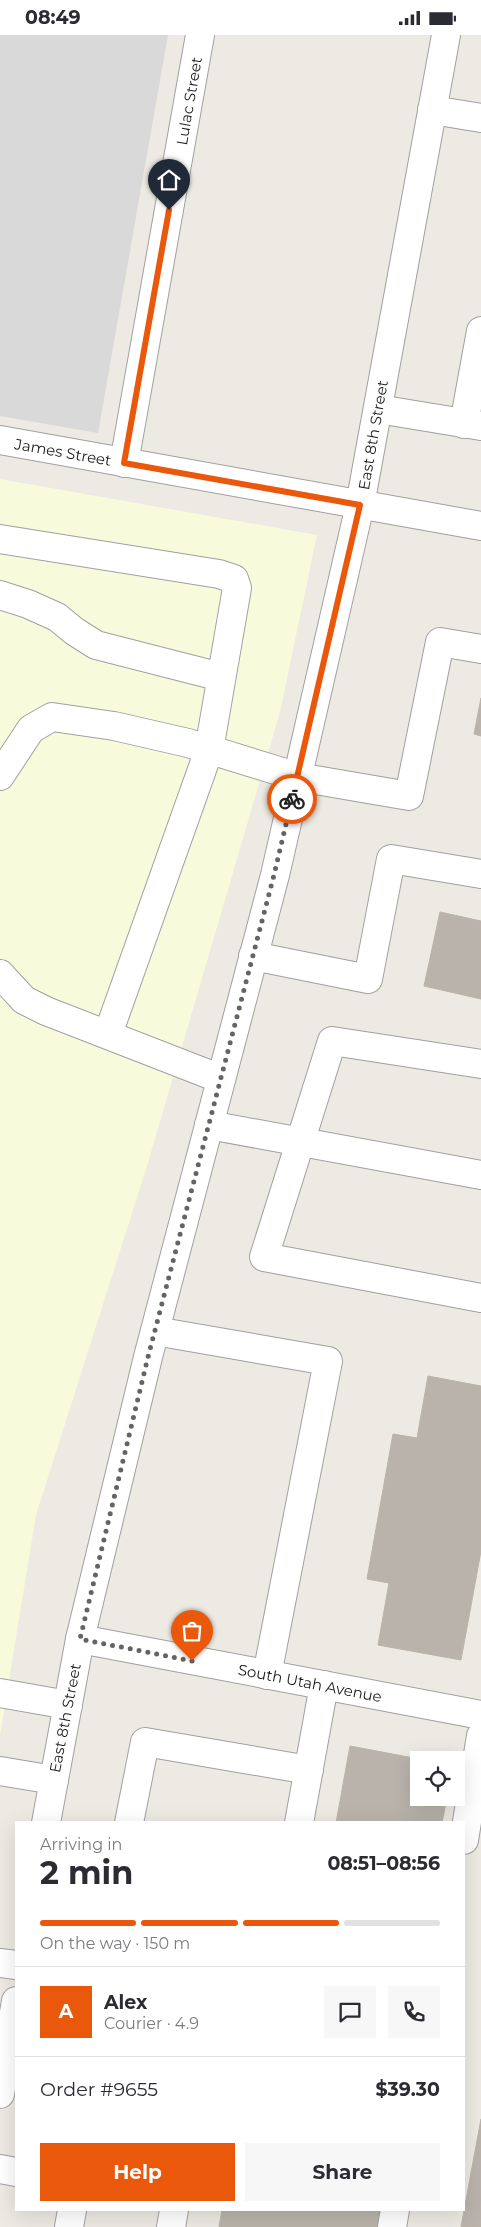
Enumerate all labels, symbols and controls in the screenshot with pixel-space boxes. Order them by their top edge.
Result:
text: 08:49 [25,6,81,29]
street label: Lulac Street [172,55,206,147]
pin [148,159,190,210]
icon: home [155,166,183,194]
street label: East 8th Street [354,379,392,491]
street label: James Street [12,434,113,470]
courier [267,774,317,824]
icon: bike [278,785,306,813]
pin [171,1610,213,1661]
icon: bag [178,1617,206,1645]
street label: South Utah Avenue [236,1660,384,1706]
street label: East 8th Street [45,1662,85,1774]
map controls [410,1751,465,1806]
button: locate [410,1751,465,1806]
text: Arriving in [40,1835,122,1854]
text: 08:51–08:56 [327,1852,440,1875]
text: 2 min [40,1853,133,1892]
text: On the way · 150 m [40,1934,190,1953]
button: chat [324,1986,376,2038]
button: phone [388,1986,440,2038]
text: Alex [104,1991,147,2014]
text: A [59,2000,73,2023]
text: Courier · 4.9 [104,2014,199,2033]
text: Order #9655 [40,2078,158,2101]
text: $39.30 [376,2078,440,2101]
button: Help [40,2143,235,2201]
button: Share [245,2143,440,2201]

